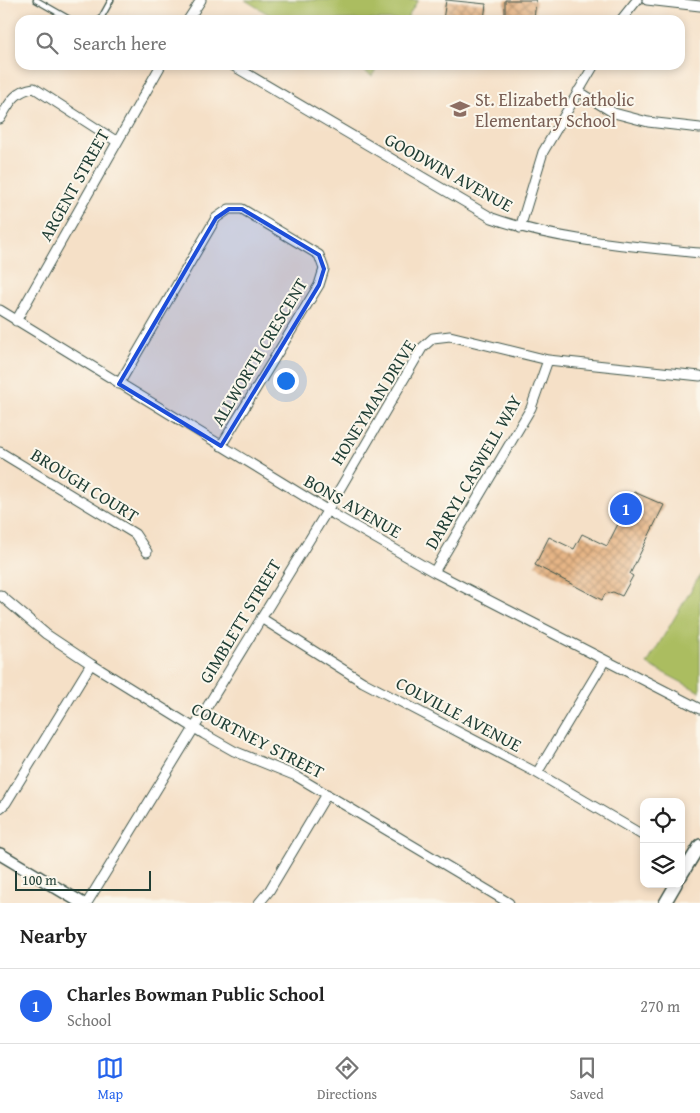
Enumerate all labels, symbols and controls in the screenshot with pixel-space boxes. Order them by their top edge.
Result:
search box [15,15,685,70]
icon: search [33,29,61,57]
text: Search here [73,29,167,57]
place label: St. Elizabeth Catholic Elementary School [475,86,634,134]
school or university icon: St. Elizabeth Catholic Elementary School [449,98,471,120]
street label: ARGENT STREET [32,124,116,246]
street label: GOODWIN AVENUE [380,126,518,218]
street label: ALLWORTH CRESCENT [204,273,314,431]
street label: HONEYMAN DRIVE [323,334,423,470]
your location [273,368,299,394]
street label: DARRYL CASWELL WAY [418,390,528,554]
street label: BROUGH COURT [26,441,144,529]
street label: BONS AVENUE [299,467,407,545]
pin: 1 [610,490,642,528]
street label: GIMBLETT STREET [192,554,288,688]
street label: COLVILLE AVENUE [391,669,527,759]
street label: COURTNEY STREET [187,695,329,785]
map controls [640,798,685,888]
button: locate [640,798,685,843]
button: layers [640,843,685,888]
scale bar [15,868,151,891]
text: 100 m [22,870,57,890]
text: Nearby [20,920,87,951]
text: Charles Bowman Public School [67,980,325,1008]
text: 1 [32,994,40,1018]
text: 270 m [640,994,680,1018]
text: School [67,1008,111,1032]
tab: Map [96,1054,124,1104]
tab: Directions [317,1054,377,1104]
tab: Saved [570,1054,604,1104]

